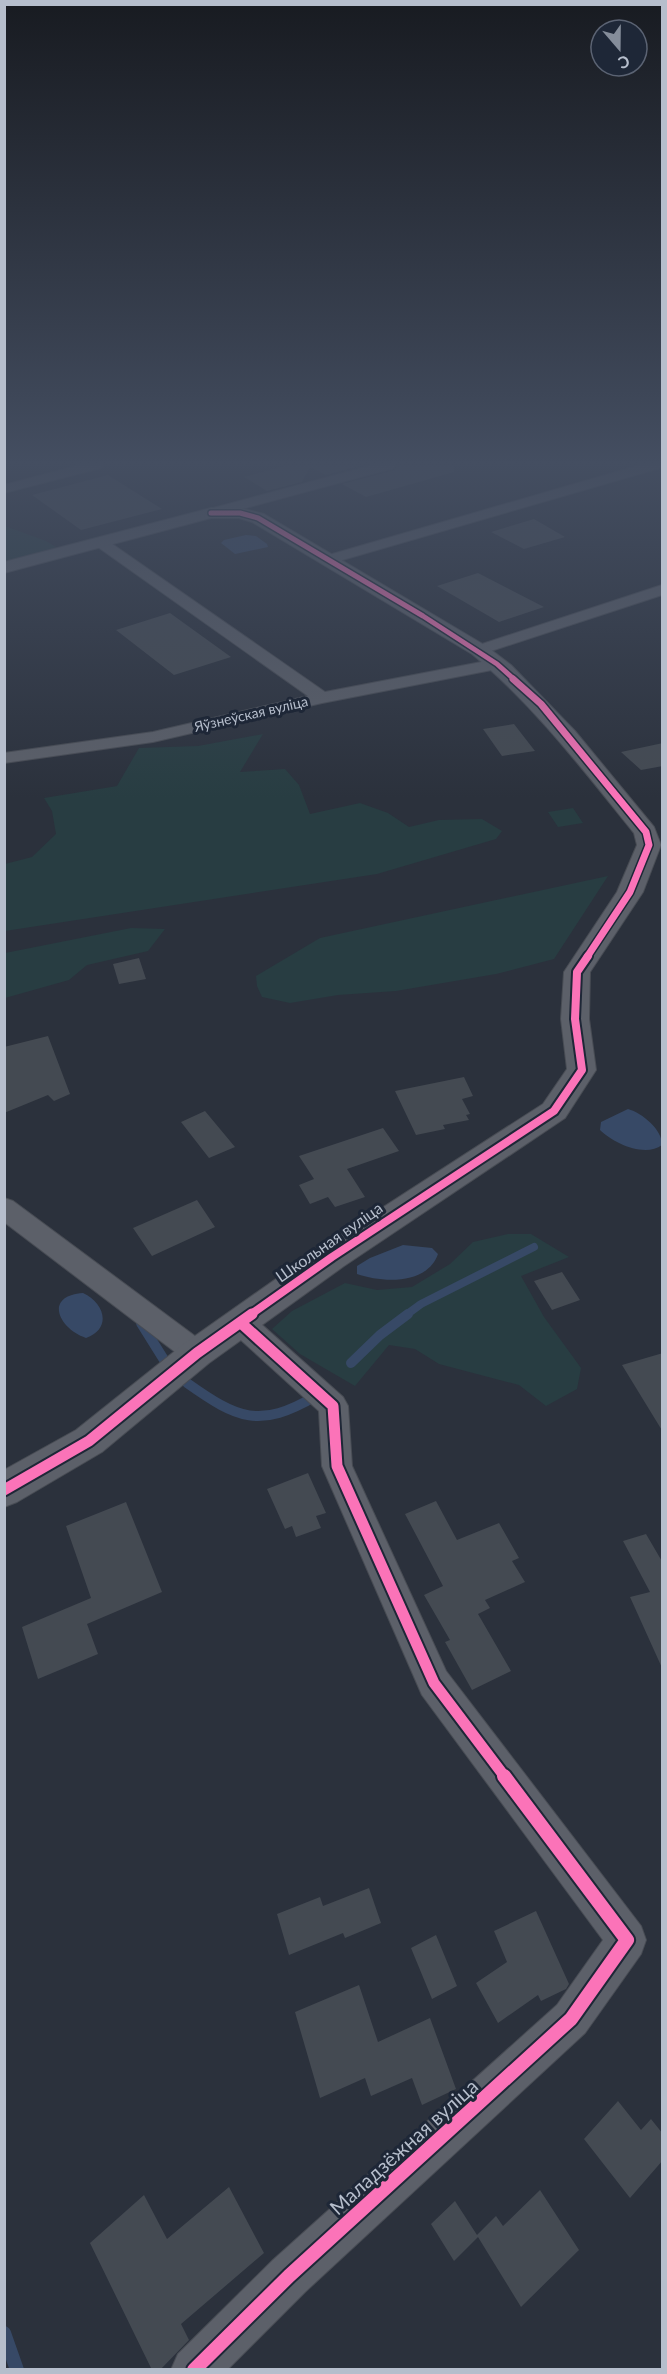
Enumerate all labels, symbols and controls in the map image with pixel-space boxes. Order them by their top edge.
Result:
north arrow [589,18,649,78]
text: С [616,52,633,73]
street label: Яўзнеўская вуліца [191,692,310,735]
street label: Школьная вуліца [272,1198,386,1285]
street label: Маладзёжная вуліца [324,2073,482,2219]

